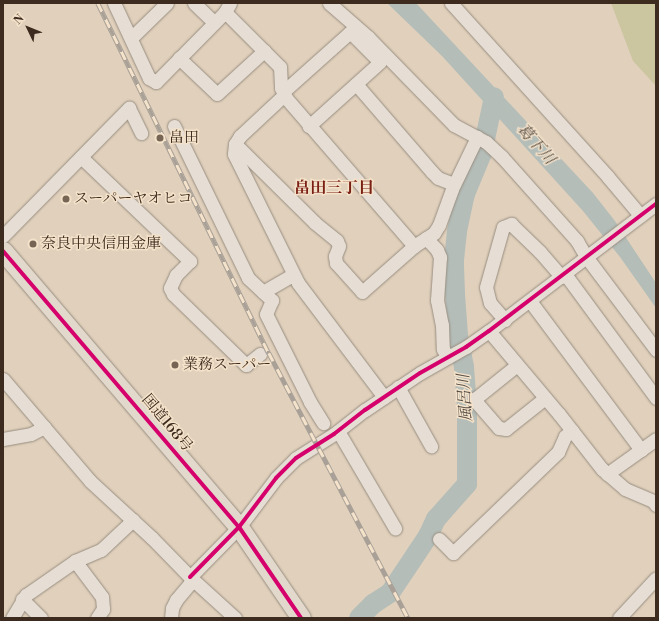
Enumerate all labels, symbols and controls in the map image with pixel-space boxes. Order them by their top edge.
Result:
north arrow [8,8,48,48]
text: N [11,12,27,28]
water label: 葛下川 [513,120,559,168]
place label: 畠田 [169,129,199,147]
marker: 畠田 [154,132,166,144]
district label: 畠田三丁目 [294,178,374,198]
place label: スーパーヤオヒコ [74,190,193,208]
marker: スーパーヤオヒコ [61,194,71,204]
place label: 奈良中央信用金庫 [41,235,161,253]
marker: 奈良中央信用金庫 [28,239,38,249]
place label: 業務スーパー [183,356,272,374]
marker: 業務スーパー [170,360,180,370]
water label: 風呂川 [454,373,476,423]
street label: 国道168号 [138,391,196,455]

